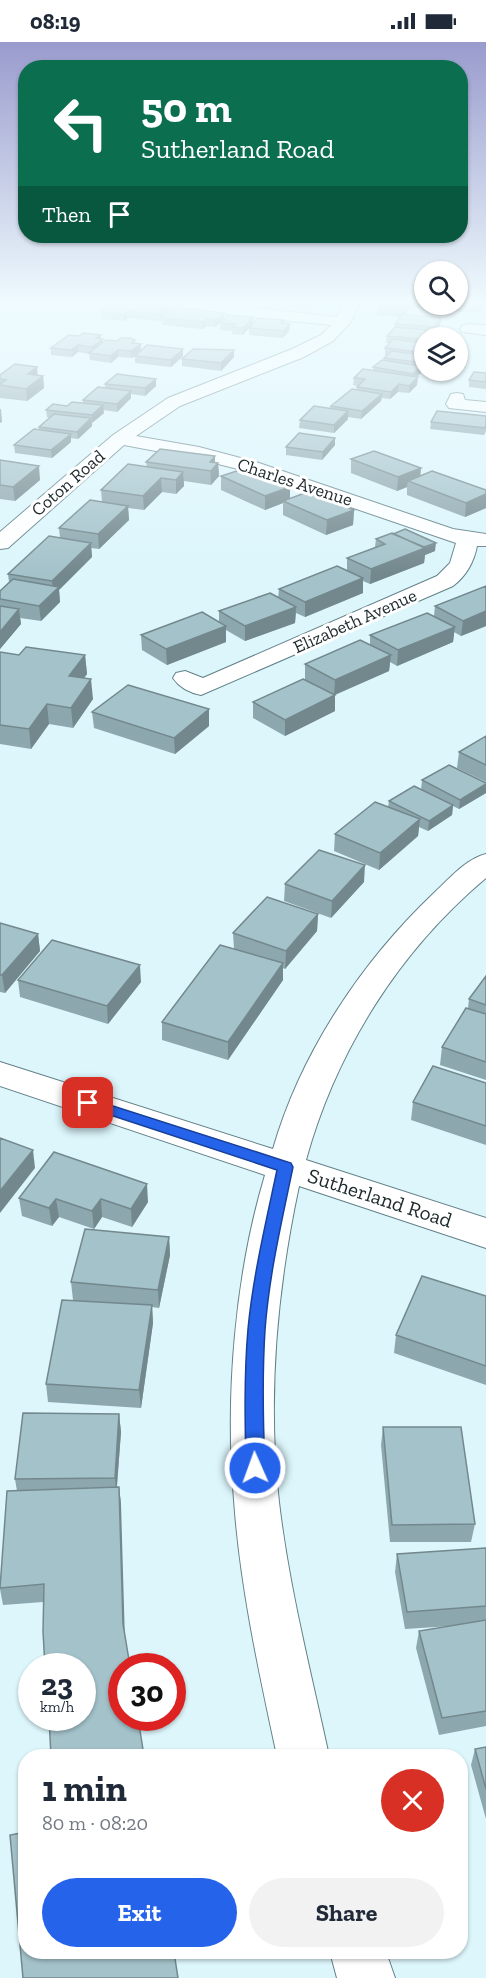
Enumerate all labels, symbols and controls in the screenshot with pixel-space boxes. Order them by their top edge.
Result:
text: 08:19 [30,8,81,35]
text: 50 m [141,82,232,133]
icon: left [42,84,120,162]
text: Sutherland Road [141,133,334,165]
icon: arrive [103,198,136,231]
text: Then [42,201,91,228]
map controls [414,261,468,381]
button: search [414,261,468,315]
button: layers [414,327,468,381]
street label: Coton Road [27,445,109,521]
street label: Charles Avenue [235,453,355,511]
street label: Elizabeth Avenue [290,584,420,658]
pin [62,1077,113,1128]
icon: arrive [71,1086,104,1119]
street label: Sutherland Road [305,1162,456,1233]
position arrow [223,1436,287,1500]
speed limit sign: 30 [108,1653,186,1731]
text: 23 [41,1667,73,1703]
text: km/h [40,1698,74,1716]
text: 1 min [42,1767,127,1810]
button: close [381,1769,444,1832]
text: 80 m · 08:20 [42,1811,148,1835]
button: Exit [42,1878,237,1947]
button: Share [249,1878,444,1947]

